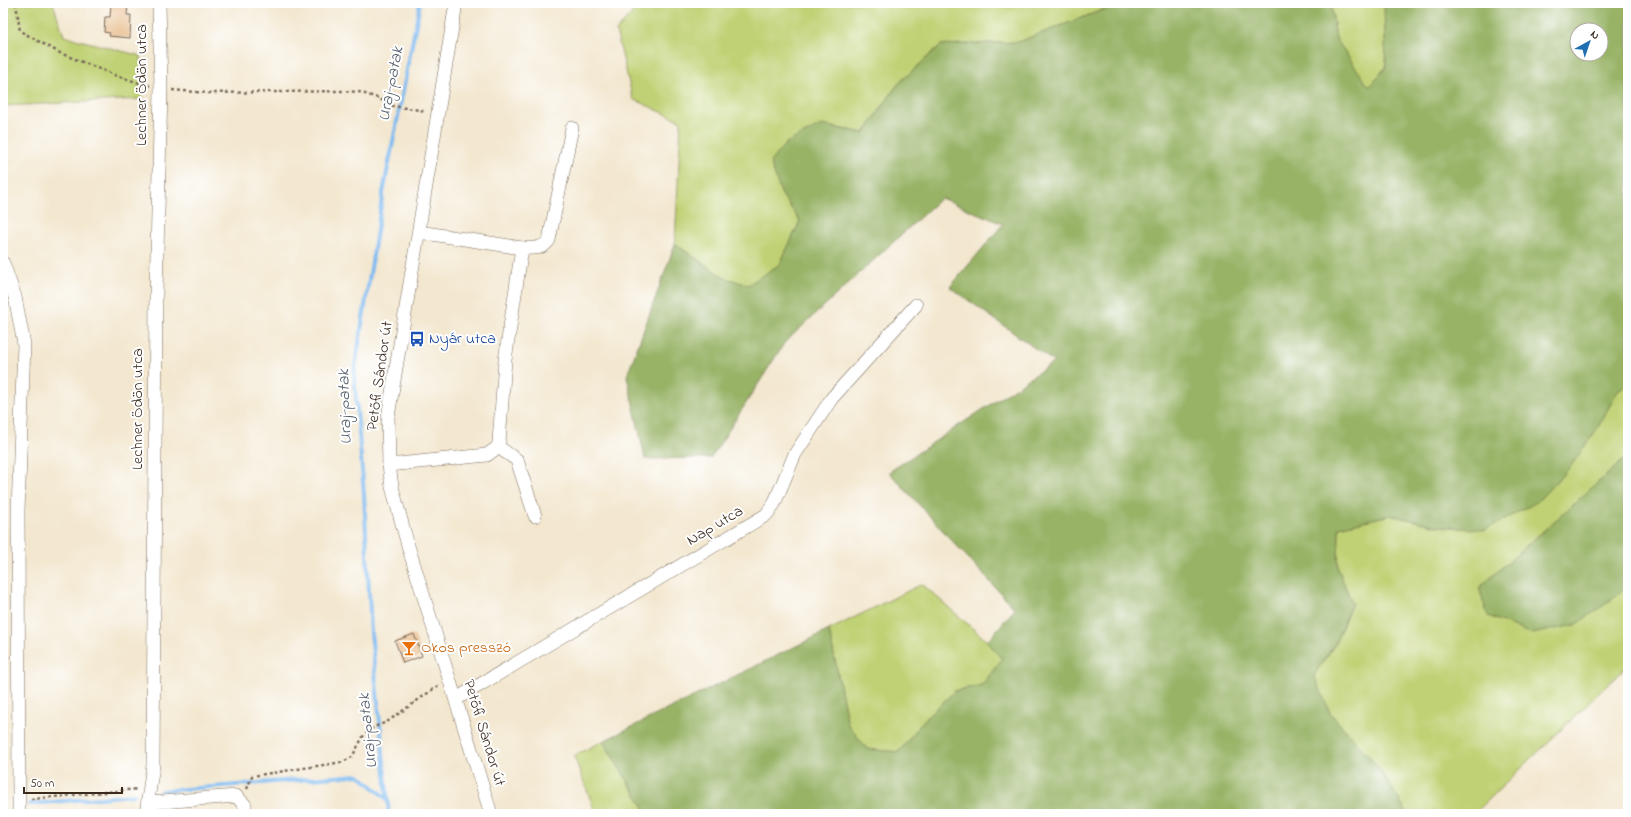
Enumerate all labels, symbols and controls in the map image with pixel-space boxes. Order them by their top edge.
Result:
north arrow [1569,22,1609,62]
street label: Lechner Ödön utca [130,24,154,146]
text: N [1587,27,1603,44]
water label: Uraj-patak [372,43,411,124]
street label: Petőfi Sándor út [360,319,400,432]
place label: Nyár utca [429,327,496,351]
bus stop icon: Nyár utca [408,330,426,348]
street label: Lechner Ödön utca [126,348,150,470]
water label: Uraj-patak [331,367,359,445]
street label: Nap utca [682,500,748,552]
place label: Okos presszó [421,636,511,660]
bar icon: Okos presszó [400,639,418,657]
street label: Petőfi Sándor út [456,677,512,790]
water label: Uraj-patak [351,690,384,770]
scale bar [24,769,122,795]
text: 50 m [30,775,54,793]

